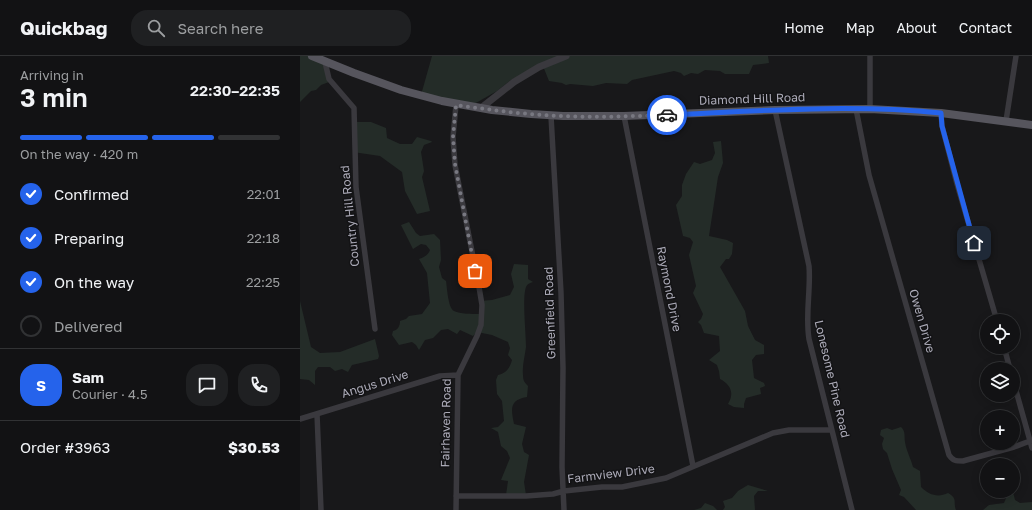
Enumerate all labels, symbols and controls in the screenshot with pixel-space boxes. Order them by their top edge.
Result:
search box [131,10,411,46]
text: Quickbag [20,16,107,39]
icon: search [145,17,167,39]
text: Search here [177,19,263,37]
text: Home [784,19,824,36]
text: Map [846,19,874,36]
text: About [896,19,937,36]
text: Contact [959,19,1012,36]
text: Arriving in [20,67,84,83]
text: 22:30–22:35 [190,81,280,99]
text: 3 min [20,82,88,113]
street label: Diamond Hill Road [699,89,805,108]
courier [647,95,687,135]
icon: car [656,104,678,126]
text: On the way · 420 m [20,146,138,162]
street label: Country Hill Road [337,165,362,267]
icon: check [20,183,42,205]
text: Confirmed [54,185,129,203]
text: 22:01 [247,186,280,202]
pin [957,226,991,260]
icon: check [20,227,42,249]
text: Preparing [54,229,124,247]
text: 22:18 [247,230,280,246]
icon: home [963,232,985,254]
street label: Raymond Drive [654,245,685,333]
pin [458,254,492,288]
icon: bag [464,260,486,282]
street label: Greenfield Road [540,267,559,359]
icon: check [20,271,42,293]
text: On the way [54,273,134,291]
text: 22:25 [246,274,280,290]
street label: Owen Drive [906,287,939,354]
map controls [980,314,1020,498]
button: locate [980,314,1020,354]
text: Delivered [54,317,122,335]
street label: Lonesome Pine Road [812,319,853,439]
button: layers [980,362,1020,402]
button: chat [186,364,228,406]
button: phone [238,364,280,406]
street label: Angus Drive [340,366,410,401]
text: Sam [72,368,104,386]
text: S [36,376,46,394]
street label: Fairhaven Road [437,379,454,467]
text: Courier · 4.5 [72,386,147,402]
button: + [980,410,1020,450]
text: Order #3963 [20,438,110,456]
text: $30.53 [228,438,280,456]
button: − [980,458,1020,498]
street label: Farmview Drive [566,461,656,486]

